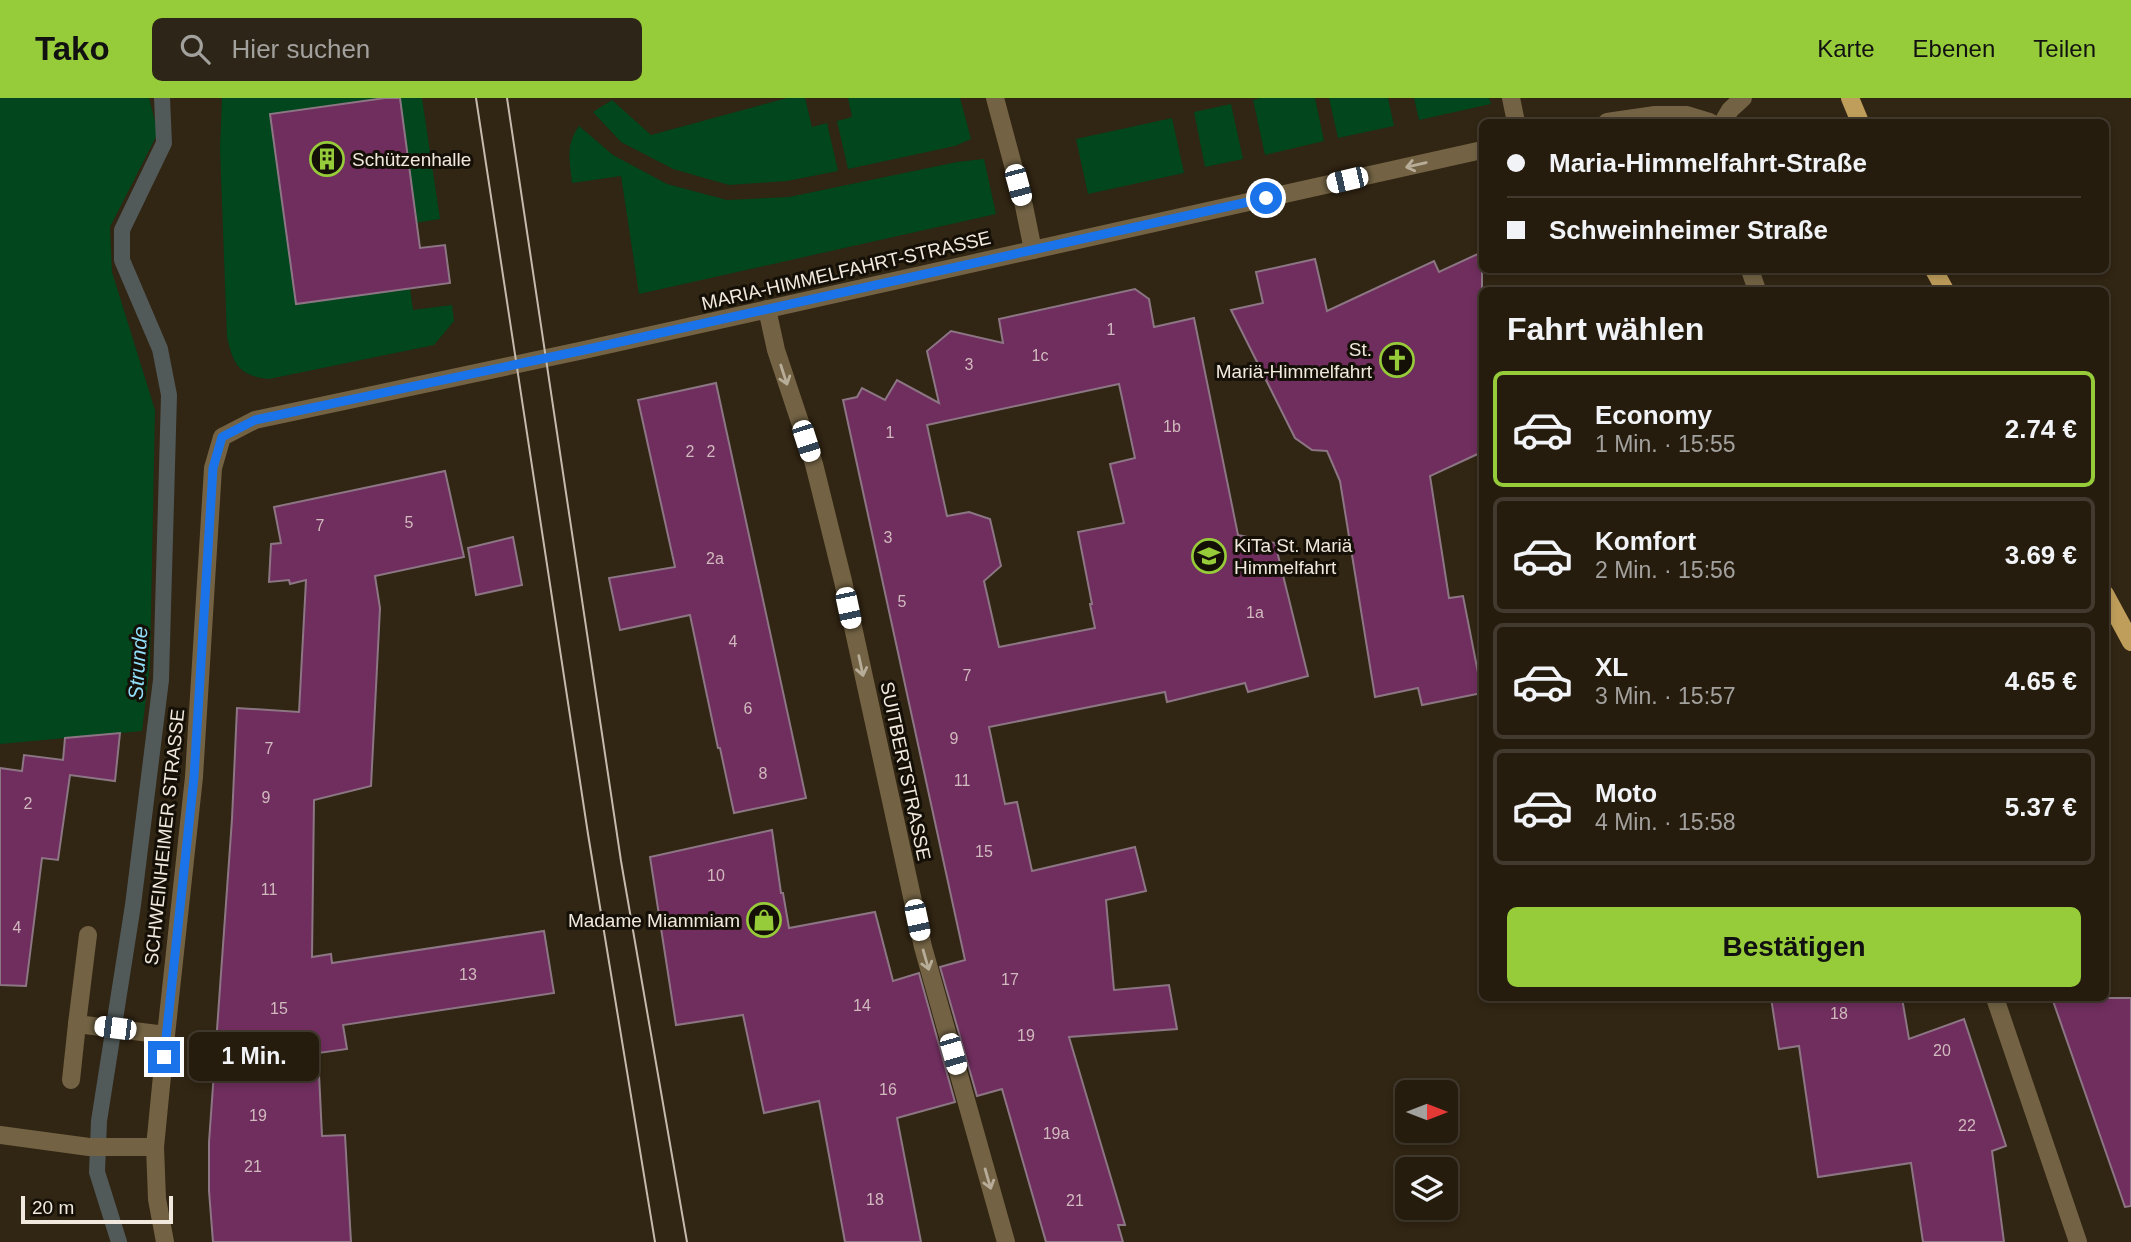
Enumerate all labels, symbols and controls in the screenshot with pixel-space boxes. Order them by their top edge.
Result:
search box [152,18,642,81]
text: Tako [35,30,110,67]
icon: search [176,30,214,68]
text: Hier suchen [232,34,370,64]
text: Karte [1817,35,1875,62]
text: Ebenen [1913,35,1995,62]
text: Teilen [2033,35,2096,62]
building icon: Schützenhalle [308,140,346,178]
text: Maria-Himmelfahrt-Straße [1549,148,1867,178]
place label: Schützenhalle [352,149,471,170]
one-way arrow [1405,159,1428,172]
car [1003,162,1034,208]
car [1325,165,1370,195]
route start [1250,182,1282,214]
text: Schweinheimer Straße [1549,215,1828,245]
street label: MARIA-HIMMELFAHRT-STRASSE [699,227,993,314]
text: Fahrt wählen [1507,311,1704,347]
house number: 1 [1107,321,1116,338]
place label: St. Mariä-Himmelfahrt [1216,339,1373,382]
church icon: St. Mariä-Himmelfahrt [1378,341,1416,379]
house number: 1c [1032,347,1048,364]
house number: 3 [965,356,974,373]
one-way arrow [778,364,791,386]
icon: car [1511,398,1574,461]
text: Economy [1595,400,1712,430]
text: 2.74 € [2005,414,2077,444]
car [790,418,823,464]
house number: 1b [1163,418,1181,435]
house number: 1 [886,424,895,441]
text: 1 Min. · 15:55 [1595,431,1736,457]
house number: 2 [686,443,695,460]
house number: 2 [707,443,716,460]
house number: 5 [405,514,414,531]
house number: 7 [316,517,325,534]
icon: car [1511,524,1574,587]
text: Komfort [1595,526,1696,556]
house number: 3 [884,529,893,546]
place label: KiTa St. Mariä Himmelfahrt [1234,535,1353,578]
school or university icon: KiTa St. Mariä Himmelfahrt [1190,537,1228,575]
text: 3.69 € [2005,540,2077,570]
house number: 2a [706,550,724,567]
text: 2 Min. · 15:56 [1595,557,1736,583]
car [834,585,863,631]
house number: 5 [898,593,907,610]
house number: 1a [1246,604,1264,621]
water label: Strunde [123,625,152,700]
house number: 4 [729,633,738,650]
icon: car [1511,650,1574,713]
text: XL [1595,652,1628,682]
one-way arrow [855,654,868,677]
text: 4.65 € [2005,666,2077,696]
house number: 7 [963,667,972,684]
street label: SUITBERTSTRASSE [876,680,935,862]
text: 3 Min. · 15:57 [1595,683,1736,709]
house number: 6 [744,700,753,717]
street label: SCHWEINHEIMER STRASSE [141,708,188,966]
house number: 9 [950,730,959,747]
house number: 7 [265,740,274,757]
house number: 8 [759,765,768,782]
house number: 11 [954,772,970,789]
icon: car [1511,776,1574,839]
text: Moto [1595,778,1657,808]
house number: 9 [262,789,271,806]
text: 5.37 € [2005,792,2077,822]
house number: 2 [24,795,33,812]
text: 4 Min. · 15:58 [1595,809,1736,835]
house number: 15 [975,843,993,860]
house number: 10 [707,867,725,884]
house number: 11 [261,881,277,898]
car [903,897,932,943]
shop icon: Madame Miammiam [745,901,783,939]
button: Bestätigen [1507,907,2081,987]
place label: Madame Miammiam [568,910,740,931]
house number: 4 [13,919,22,936]
one-way arrow [921,948,934,970]
house number: 13 [459,966,477,983]
house number: 17 [1001,971,1019,988]
house number: 14 [853,997,871,1014]
house number: 15 [270,1000,288,1017]
house number: 18 [1830,1005,1848,1022]
car [93,1015,138,1041]
house number: 19 [1017,1027,1035,1044]
car [938,1031,969,1077]
callout: 1 Min. [188,1032,318,1082]
route end [148,1041,180,1073]
house number: 20 [1933,1042,1951,1059]
text: 1 Min. [221,1043,287,1069]
north arrow [1395,1080,1458,1143]
map controls [1395,1080,1458,1220]
house number: 16 [879,1081,897,1098]
house number: 19 [249,1107,267,1124]
house number: 22 [1958,1117,1976,1134]
house number: 19a [1043,1125,1069,1142]
button: layers [1395,1157,1458,1220]
house number: 21 [244,1158,262,1175]
one-way arrow [983,1167,996,1189]
house number: 18 [866,1191,884,1208]
house number: 21 [1066,1192,1084,1209]
scale bar [21,1193,173,1225]
text: 20 m [32,1197,74,1218]

